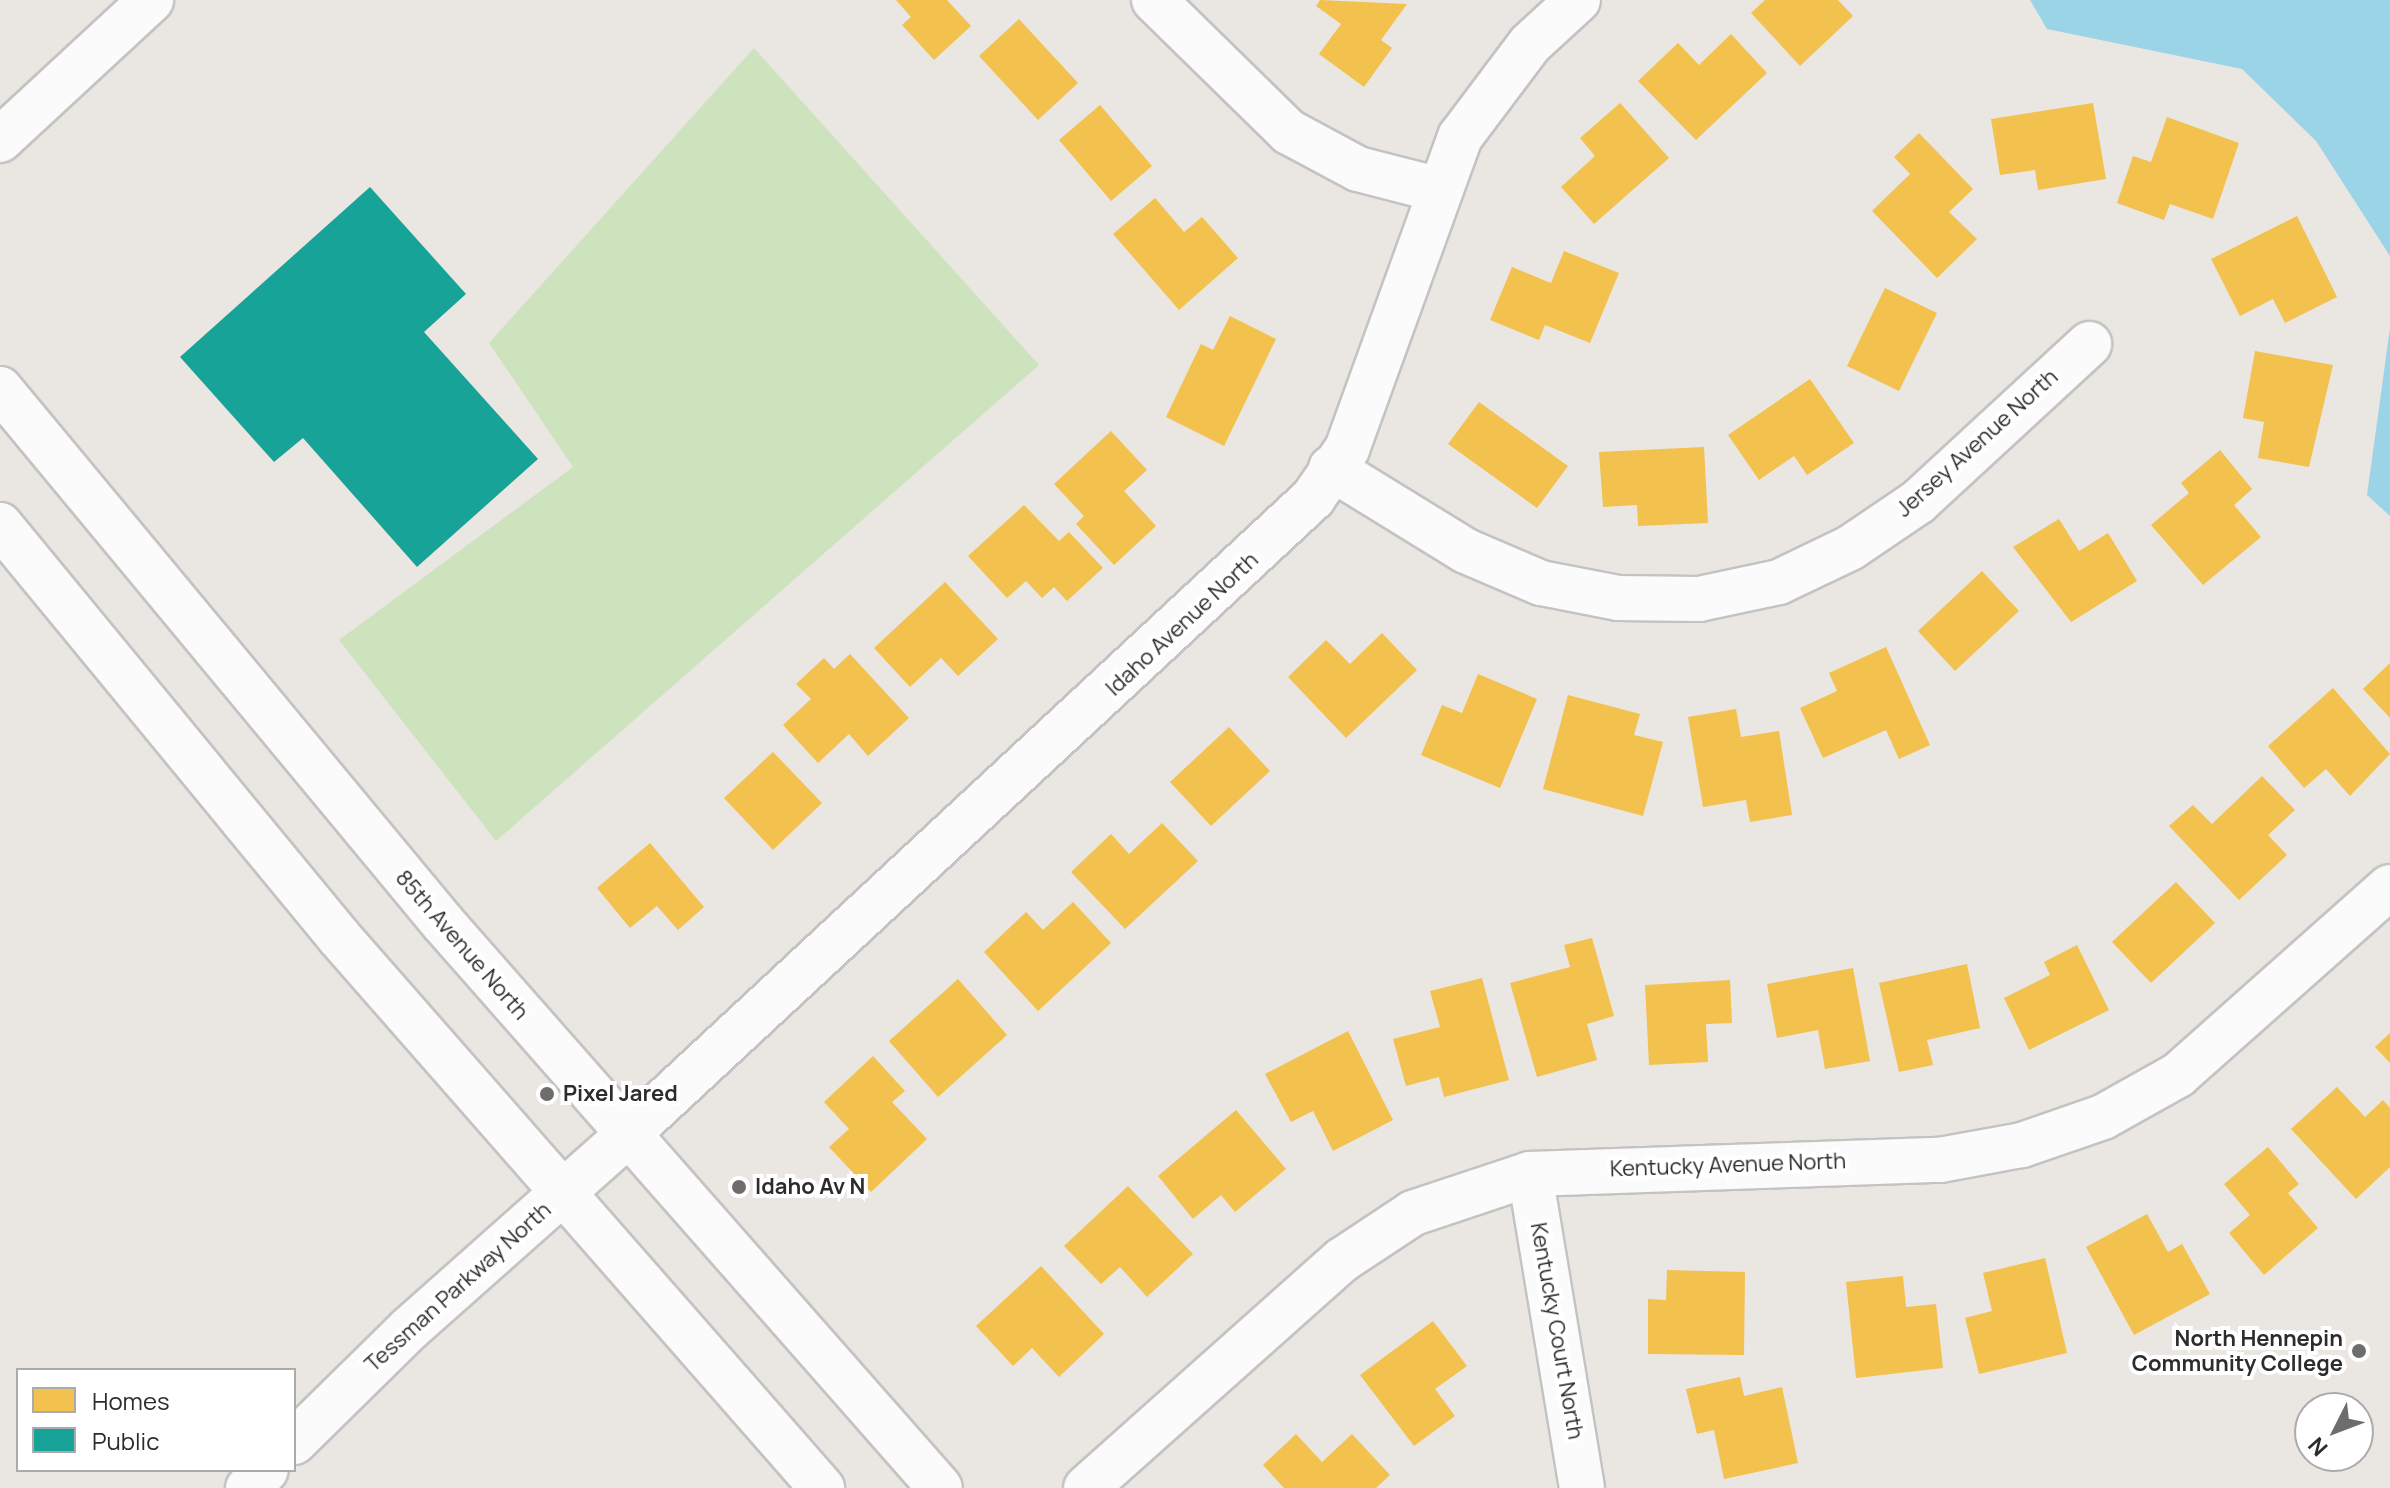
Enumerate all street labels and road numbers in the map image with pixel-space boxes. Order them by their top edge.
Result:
street label: Jersey Avenue North [1891,363,2063,523]
street label: Idaho Avenue North [1100,547,1264,701]
street label: 85th Avenue North [390,865,534,1025]
street label: Kentucky Avenue North [1609,1148,1847,1182]
street label: Tessman Parkway North [360,1197,556,1377]
street label: Kentucky Court North [1525,1221,1589,1441]

